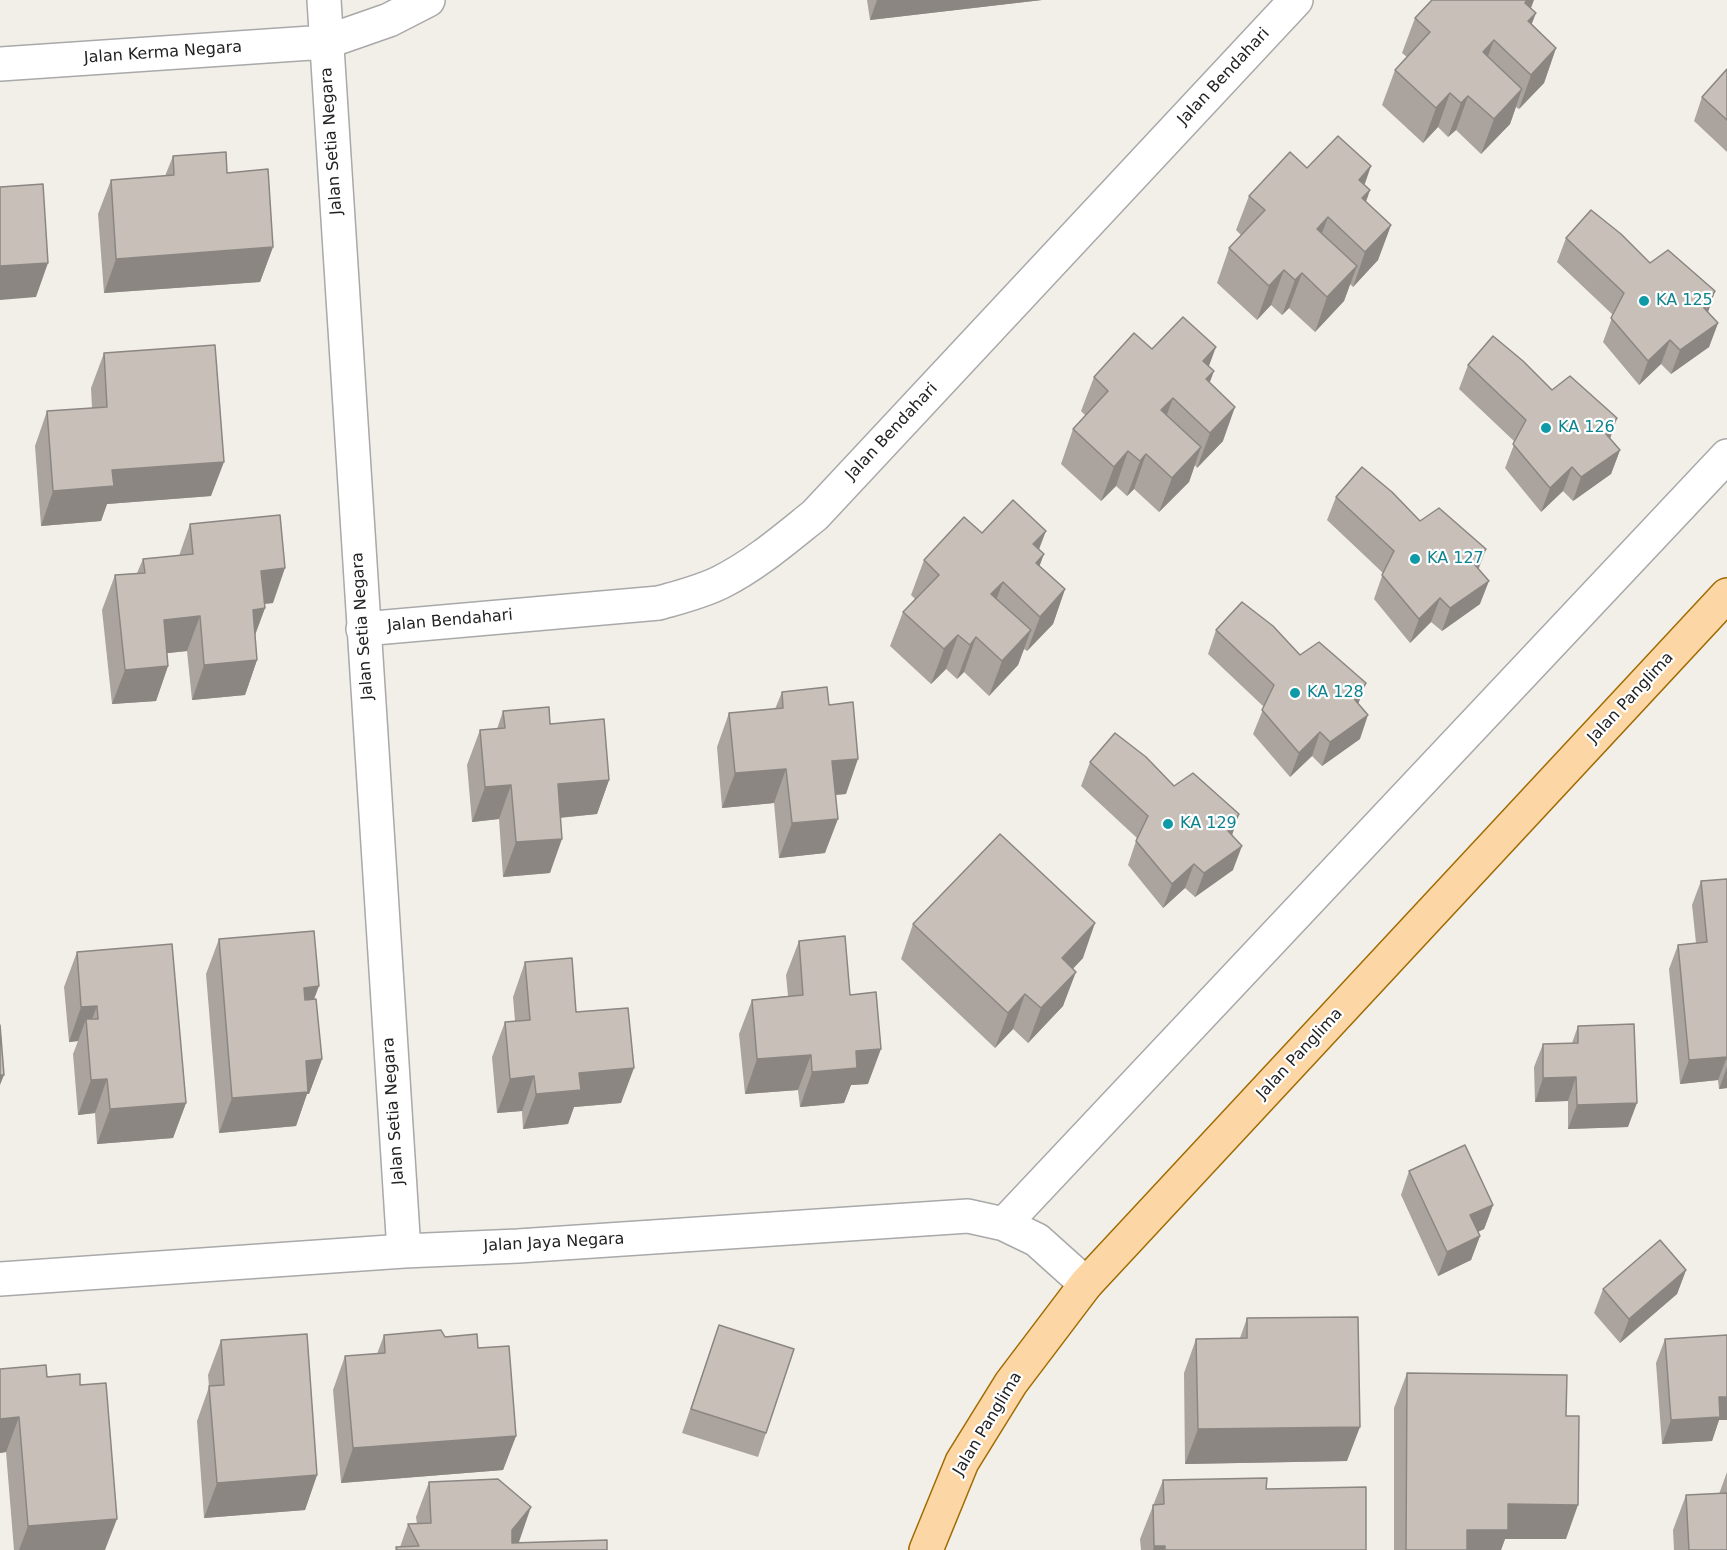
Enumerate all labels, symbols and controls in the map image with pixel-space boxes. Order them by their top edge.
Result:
street label: Jalan Bendahari [1174,24,1274,130]
street label: Jalan Kerma Negara [83,38,243,68]
street label: Jalan Setia Negara [317,67,347,215]
place label: KA 125 [1656,291,1713,311]
marker: KA 125 [1637,294,1651,308]
street label: Jalan Bendahari [842,379,942,485]
place label: KA 126 [1558,418,1615,438]
marker: KA 126 [1539,421,1553,435]
place label: KA 127 [1427,549,1484,569]
street label: Jalan Setia Negara [348,552,378,700]
marker: KA 127 [1408,552,1422,566]
street label: Jalan Bendahari [386,606,514,636]
street label: Jalan Panglima [1584,649,1678,747]
place label: KA 128 [1307,683,1364,703]
marker: KA 128 [1288,686,1302,700]
place label: KA 129 [1180,814,1237,834]
marker: KA 129 [1161,817,1175,831]
street label: Jalan Panglima [1253,1005,1347,1103]
street label: Jalan Setia Negara [379,1037,409,1185]
street label: Jalan Jaya Negara [483,1230,625,1256]
street label: Jalan Panglima [950,1369,1026,1479]

